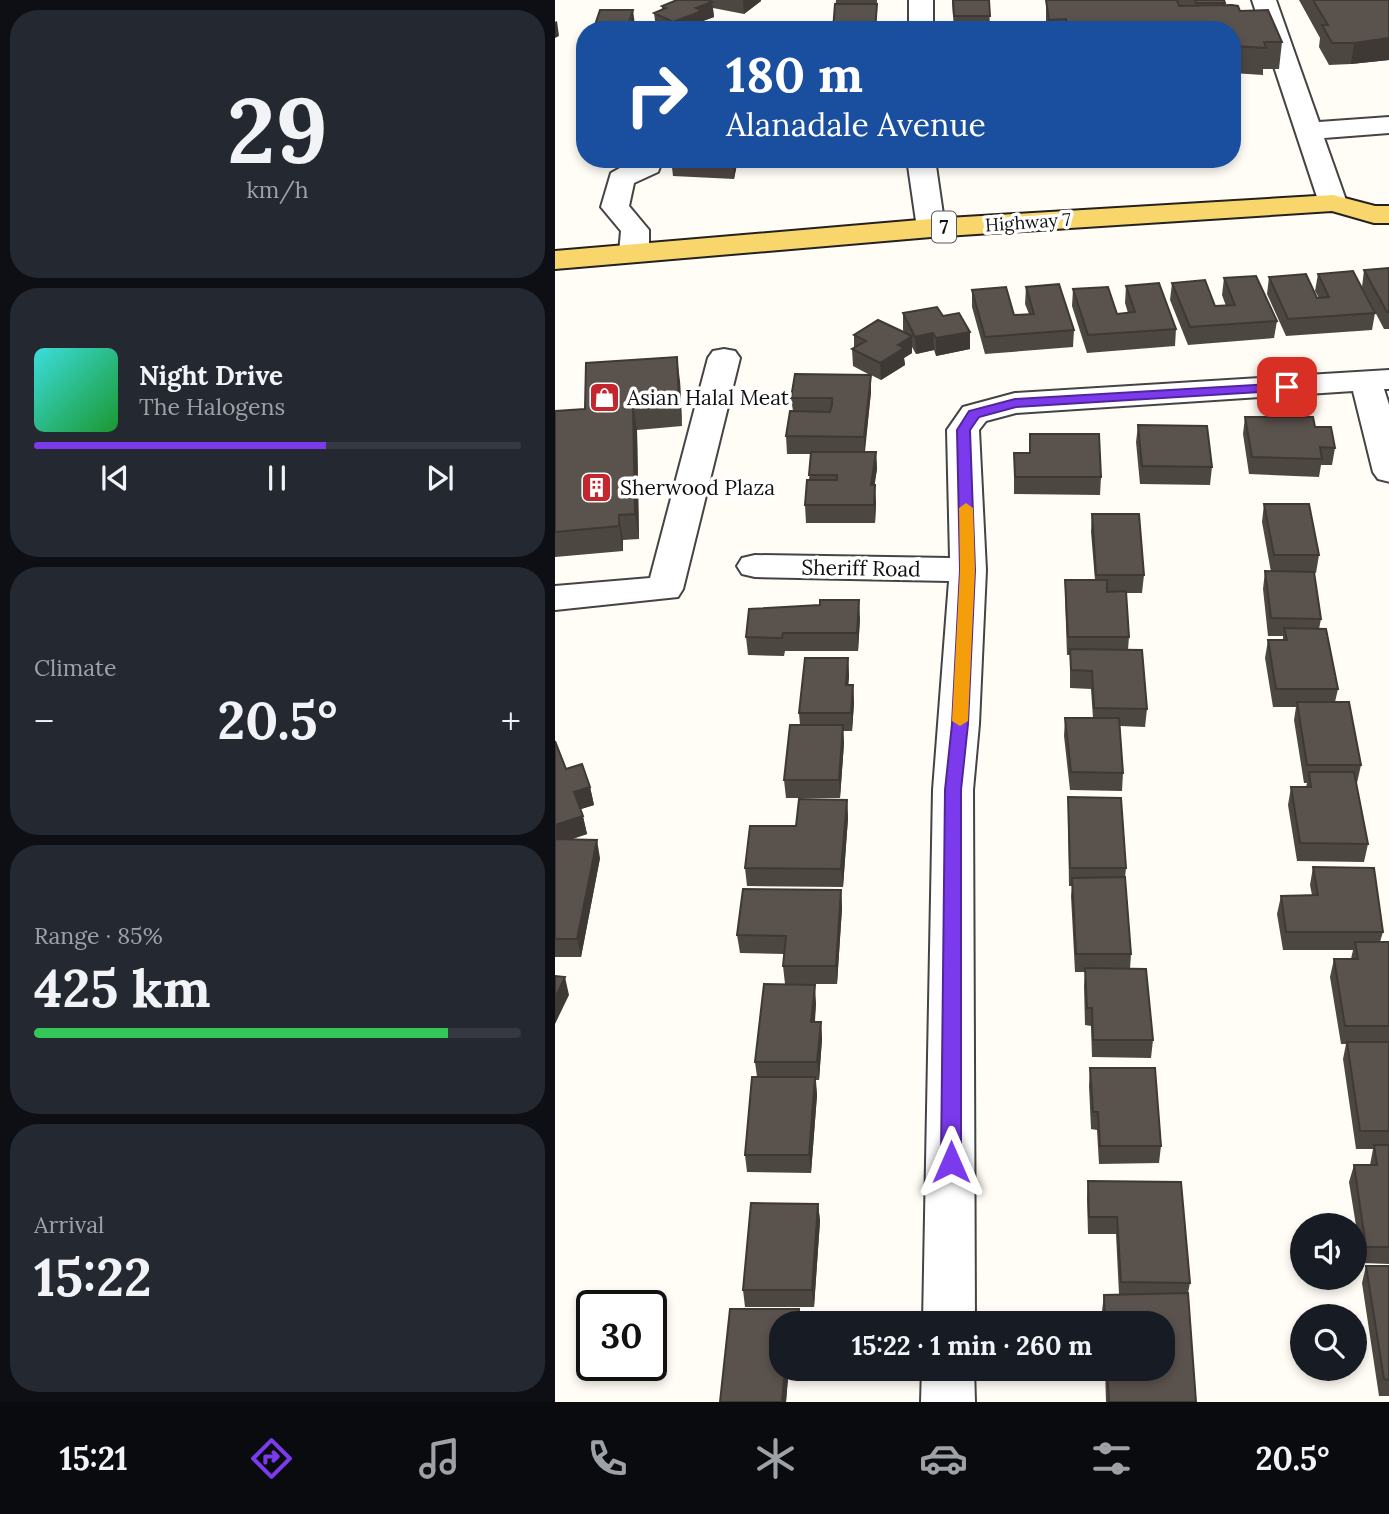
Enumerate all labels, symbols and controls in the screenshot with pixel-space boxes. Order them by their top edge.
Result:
text: 180 m [726,43,863,105]
icon: right [611,49,702,140]
text: 29 [227,71,328,188]
text: Alanadale Avenue [726,104,986,145]
text: km/h [246,175,309,204]
street label: Highway 7 [984,208,1072,236]
road number: 7 [932,212,956,243]
pin [1257,357,1317,417]
text: Night Drive [139,359,283,392]
icon: arrive [1268,368,1306,406]
shop icon: Asian Halal Meat [587,380,621,414]
place label: Asian Halal Meat [626,384,790,411]
text: The Halogens [139,392,285,421]
icon: previous [96,459,134,497]
icon: pause [258,459,296,497]
icon: next [421,459,459,497]
building icon: Sherwood Plaza [580,470,614,504]
place label: Sherwood Plaza [620,474,775,501]
street label: Sheriff Road [801,553,921,583]
text: Climate [34,653,116,682]
text: 20.5° [218,687,337,753]
text: − [34,697,54,745]
text: + [501,697,521,745]
text: Range · 85% [34,921,163,950]
text: 425 km [34,955,211,1021]
position arrow [914,1125,988,1199]
text: Arrival [34,1210,104,1239]
map controls [1290,1213,1367,1381]
button: sound [1290,1213,1367,1290]
text: 15:22 [34,1244,152,1310]
speed limit sign: 30 [576,1290,667,1381]
button: search [1290,1304,1367,1381]
text: 15:22 · 1 min · 260 m [852,1329,1092,1362]
icon: directions [247,1434,296,1483]
icon: music [415,1434,464,1483]
icon: phone [583,1434,632,1483]
icon: climate [751,1434,800,1483]
icon: car [919,1434,968,1483]
icon: filters [1087,1434,1136,1483]
text: 15:21 [60,1438,128,1479]
text: 20.5° [1256,1438,1329,1479]

